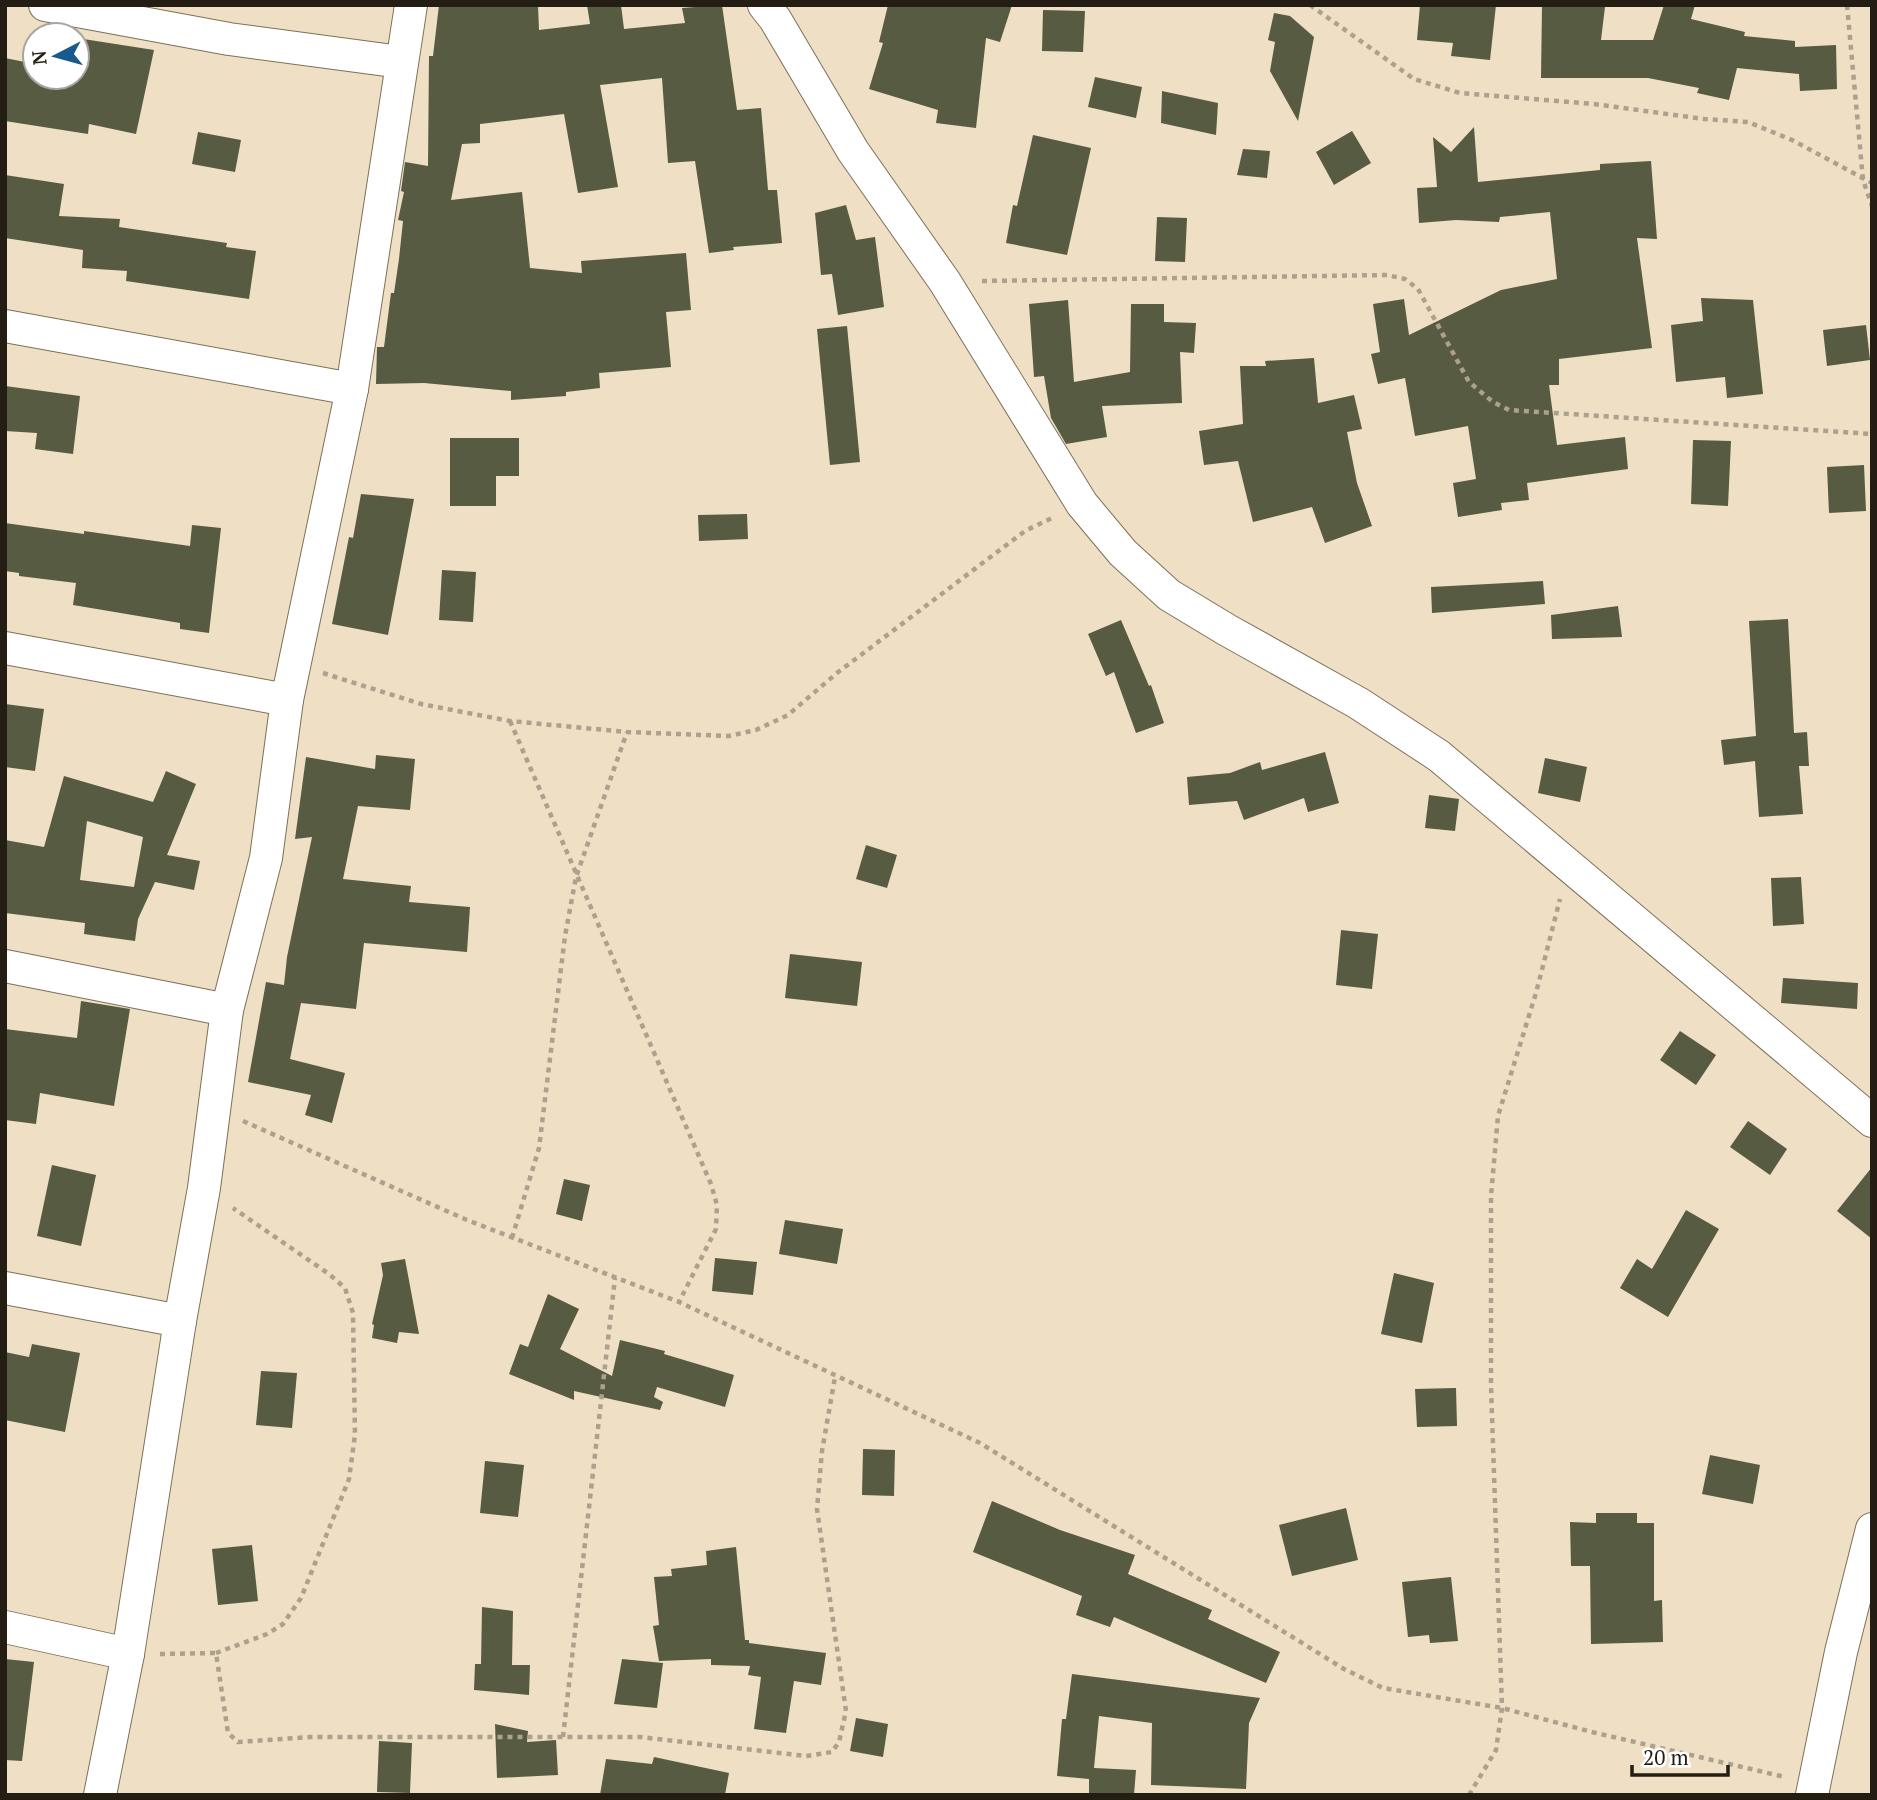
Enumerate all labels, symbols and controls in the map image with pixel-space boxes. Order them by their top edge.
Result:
north arrow [21,21,91,91]
text: N [25,49,52,66]
scale bar [1632,1734,1728,1778]
text: 20 m [1643,1743,1689,1771]

